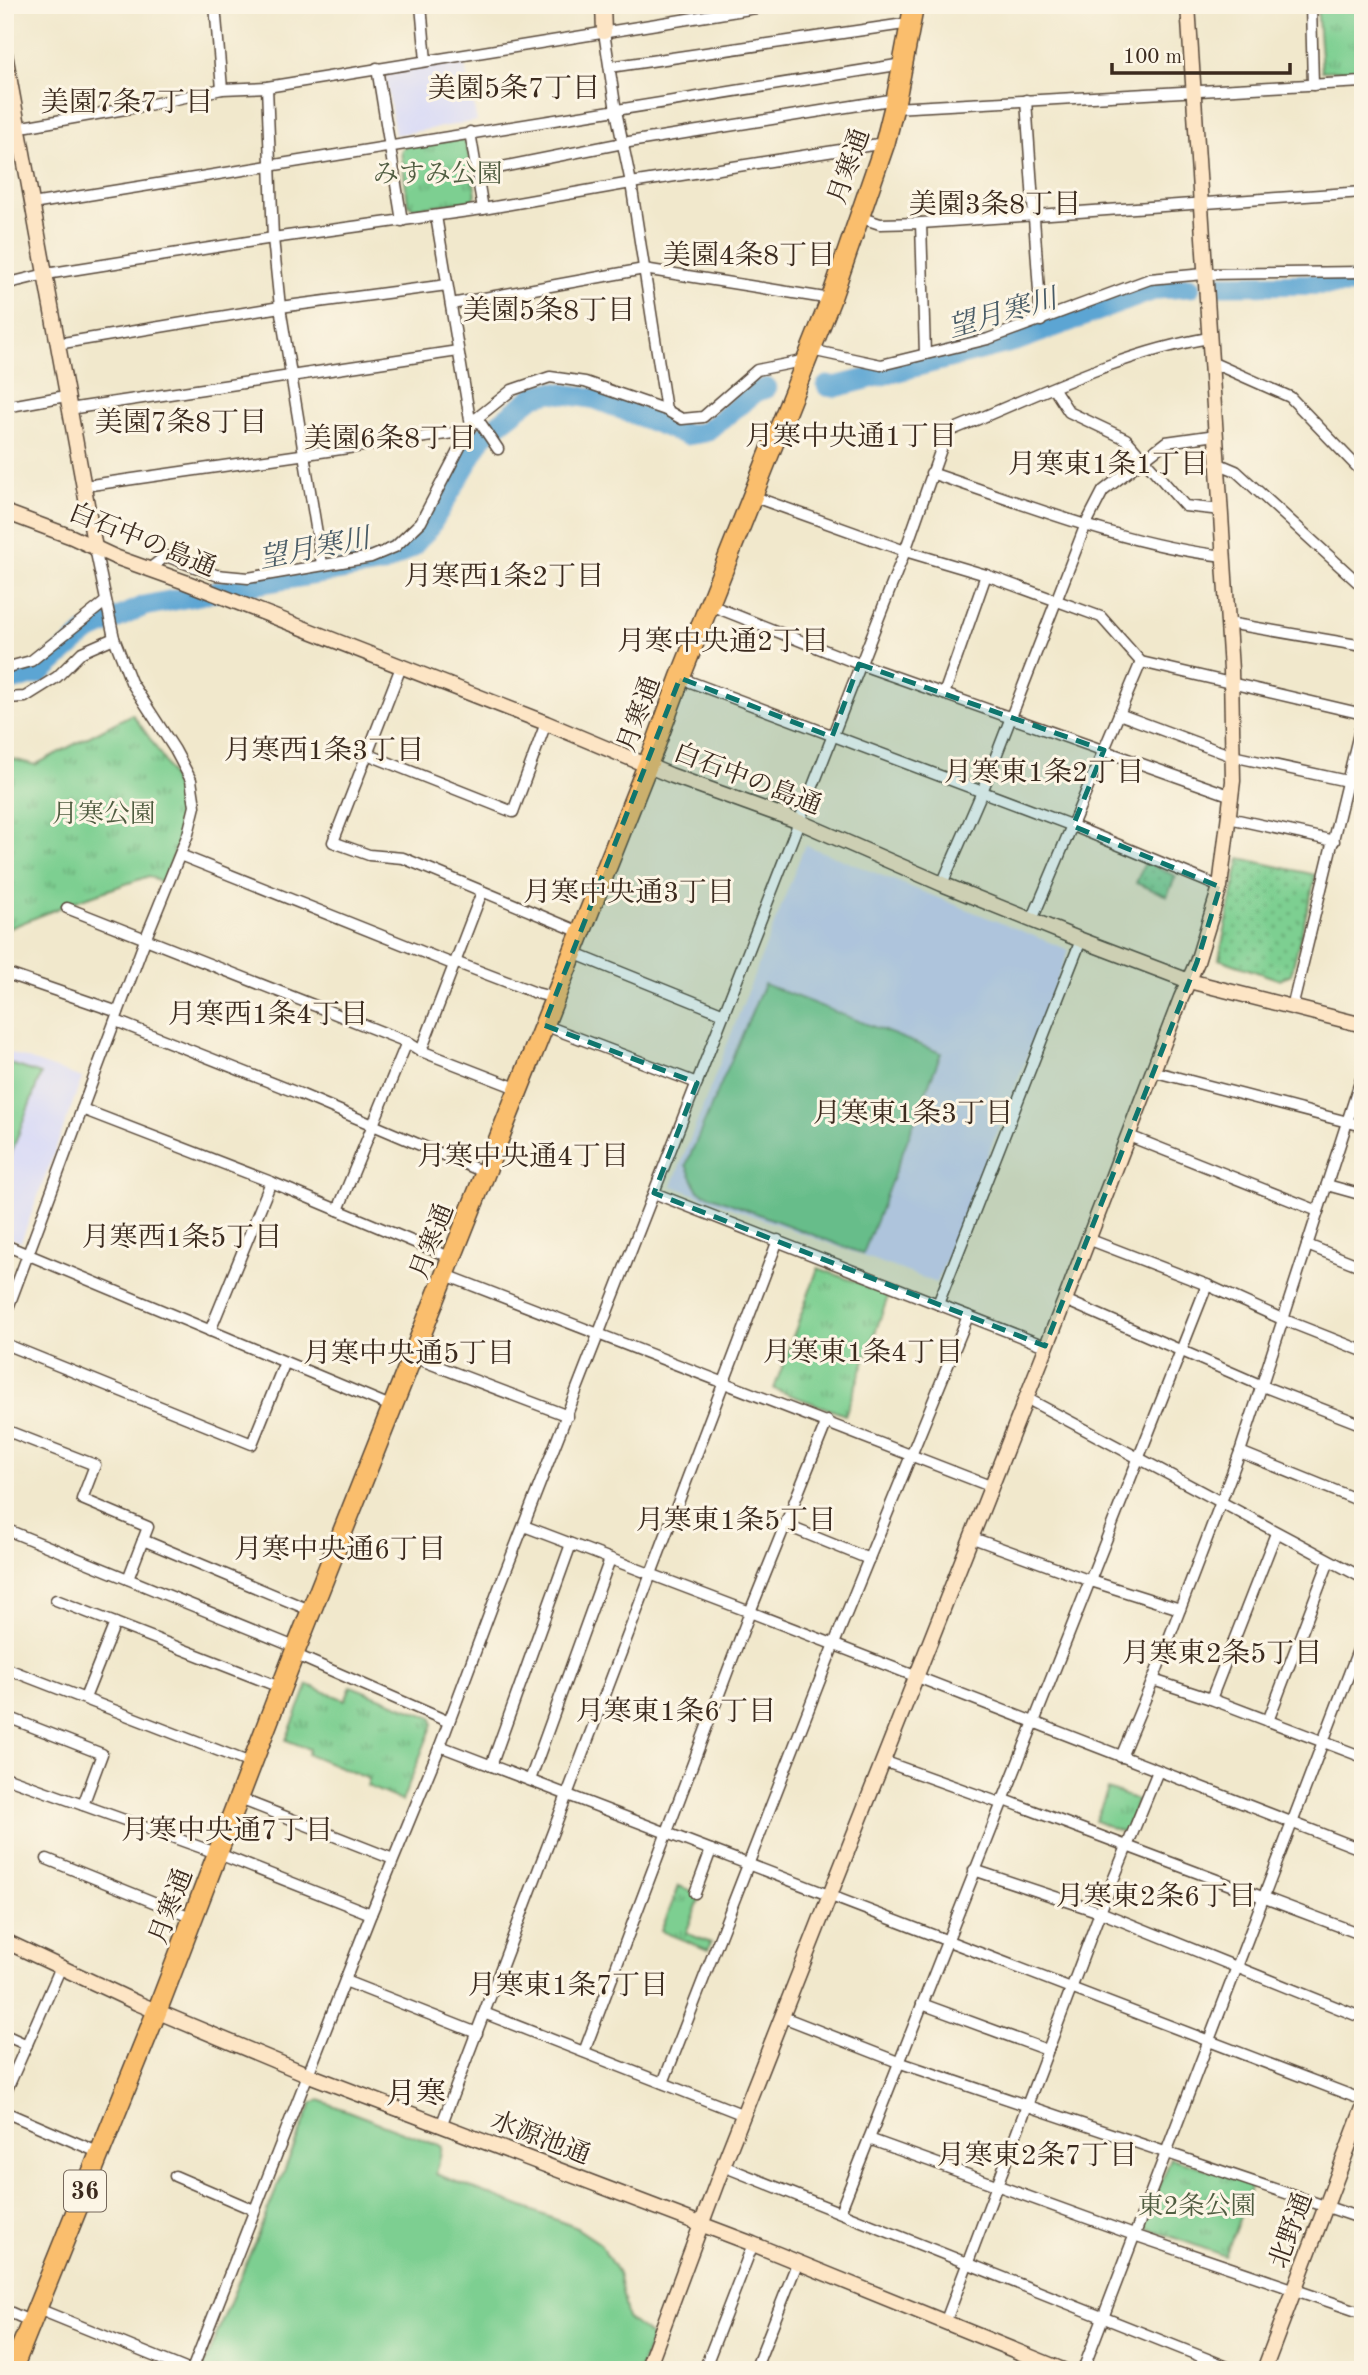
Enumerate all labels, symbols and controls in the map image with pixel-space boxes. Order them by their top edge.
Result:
scale bar [1112,32,1291,76]
text: 100 m [1123,47,1182,68]
district label: 美園5条7丁目 [428,73,600,104]
district label: 美園7条7丁目 [41,87,213,118]
street label: 月寒通 [823,125,875,208]
park label: みすみ公園 [373,160,503,188]
district label: 美園3条8丁目 [909,189,1081,220]
district label: 美園4条8丁目 [663,240,835,271]
water label: 望月寒川 [944,282,1063,344]
district label: 美園5条8丁目 [463,295,635,326]
district label: 美園7条8丁目 [95,407,267,438]
district label: 月寒中央通1丁目 [745,421,957,452]
district label: 美園6条8丁目 [304,423,476,454]
district label: 月寒東1条1丁目 [1008,449,1208,480]
street label: 白石中の島通 [65,498,220,582]
water label: 望月寒川 [256,522,375,574]
district label: 月寒西1条2丁目 [404,561,604,592]
district label: 月寒中央通2丁目 [617,626,829,657]
street label: 月寒通 [612,673,665,756]
district label: 月寒西1条3丁目 [224,735,424,766]
street label: 白石中の島通 [670,738,825,820]
district label: 月寒東1条2丁目 [944,757,1144,788]
park label: 月寒公園 [52,800,156,828]
district label: 月寒中央通3丁目 [523,877,735,908]
district label: 月寒西1条4丁目 [168,999,368,1030]
district label: 月寒東1条3丁目 [813,1098,1013,1129]
district label: 月寒中央通4丁目 [417,1141,629,1172]
street label: 月寒通 [405,1200,459,1283]
district label: 月寒西1条5丁目 [82,1222,282,1253]
district label: 月寒東1条4丁目 [763,1337,963,1368]
district label: 月寒中央通5丁目 [303,1338,515,1369]
district label: 月寒東1条5丁目 [636,1505,836,1536]
district label: 月寒中央通6丁目 [234,1534,446,1565]
district label: 月寒東2条5丁目 [1122,1638,1322,1669]
district label: 月寒東1条6丁目 [576,1696,776,1727]
district label: 月寒中央通7丁目 [121,1815,333,1846]
street label: 月寒通 [144,1865,198,1948]
district label: 月寒東2条6丁目 [1056,1881,1256,1912]
district label: 月寒東1条7丁目 [468,1970,668,2001]
district label: 月寒 [386,2077,446,2110]
street label: 水源池通 [487,2106,594,2170]
district label: 月寒東2条7丁目 [937,2140,1137,2171]
road number: 36 [64,2170,106,2212]
street label: 北野通 [1264,2189,1317,2272]
park label: 東2条公園 [1137,2192,1257,2220]

